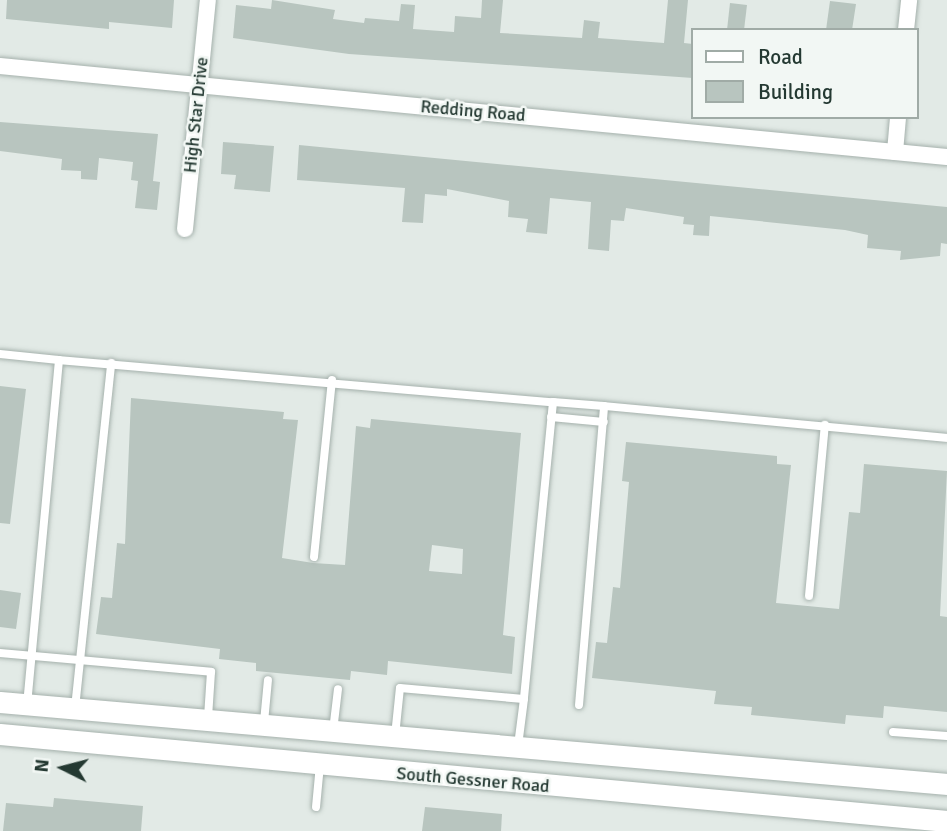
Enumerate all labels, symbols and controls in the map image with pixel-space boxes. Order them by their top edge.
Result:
legend [692,28,919,119]
text: Road [758,44,803,70]
street label: High Star Drive [179,56,213,174]
text: Building [758,79,833,105]
street label: Redding Road [420,96,526,126]
north arrow [28,733,98,803]
text: N [29,758,55,774]
street label: South Gessner Road [396,763,550,797]

